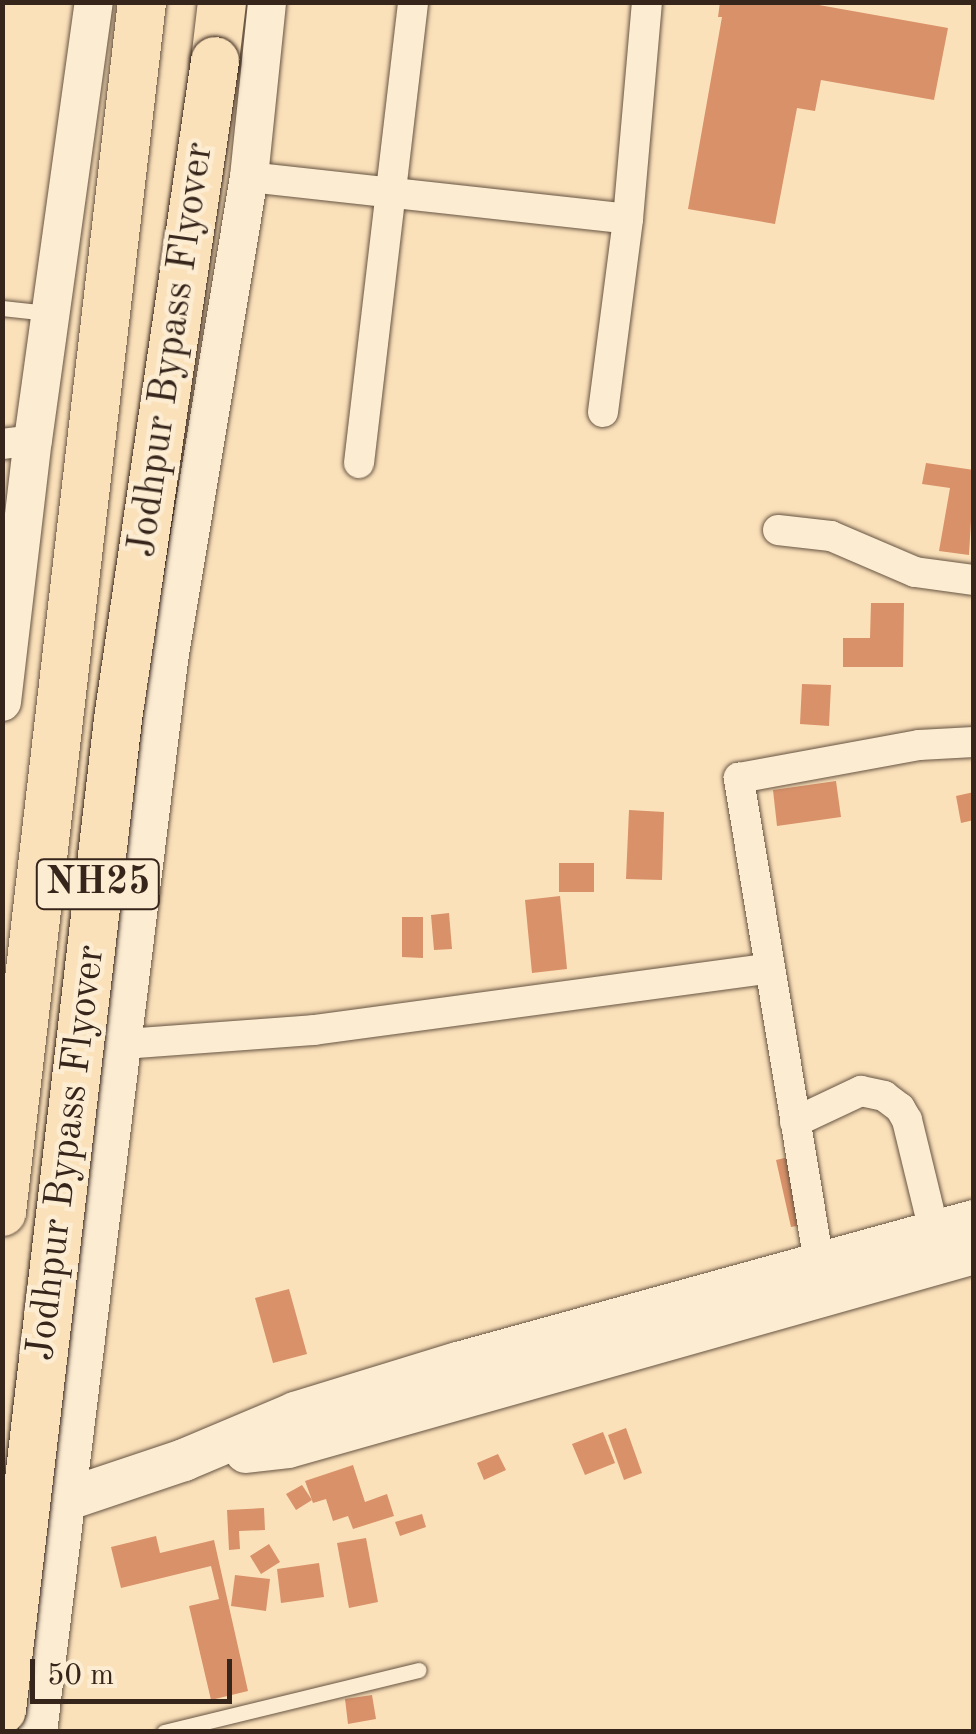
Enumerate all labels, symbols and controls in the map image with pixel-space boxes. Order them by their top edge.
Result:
street label: Jodhpur Bypass Flyover [119,140,225,560]
road number: NH25 [36,851,160,917]
street label: Jodhpur Bypass Flyover [18,942,116,1364]
scale bar [35,1639,238,1701]
text: 50 m [47,1661,114,1691]

